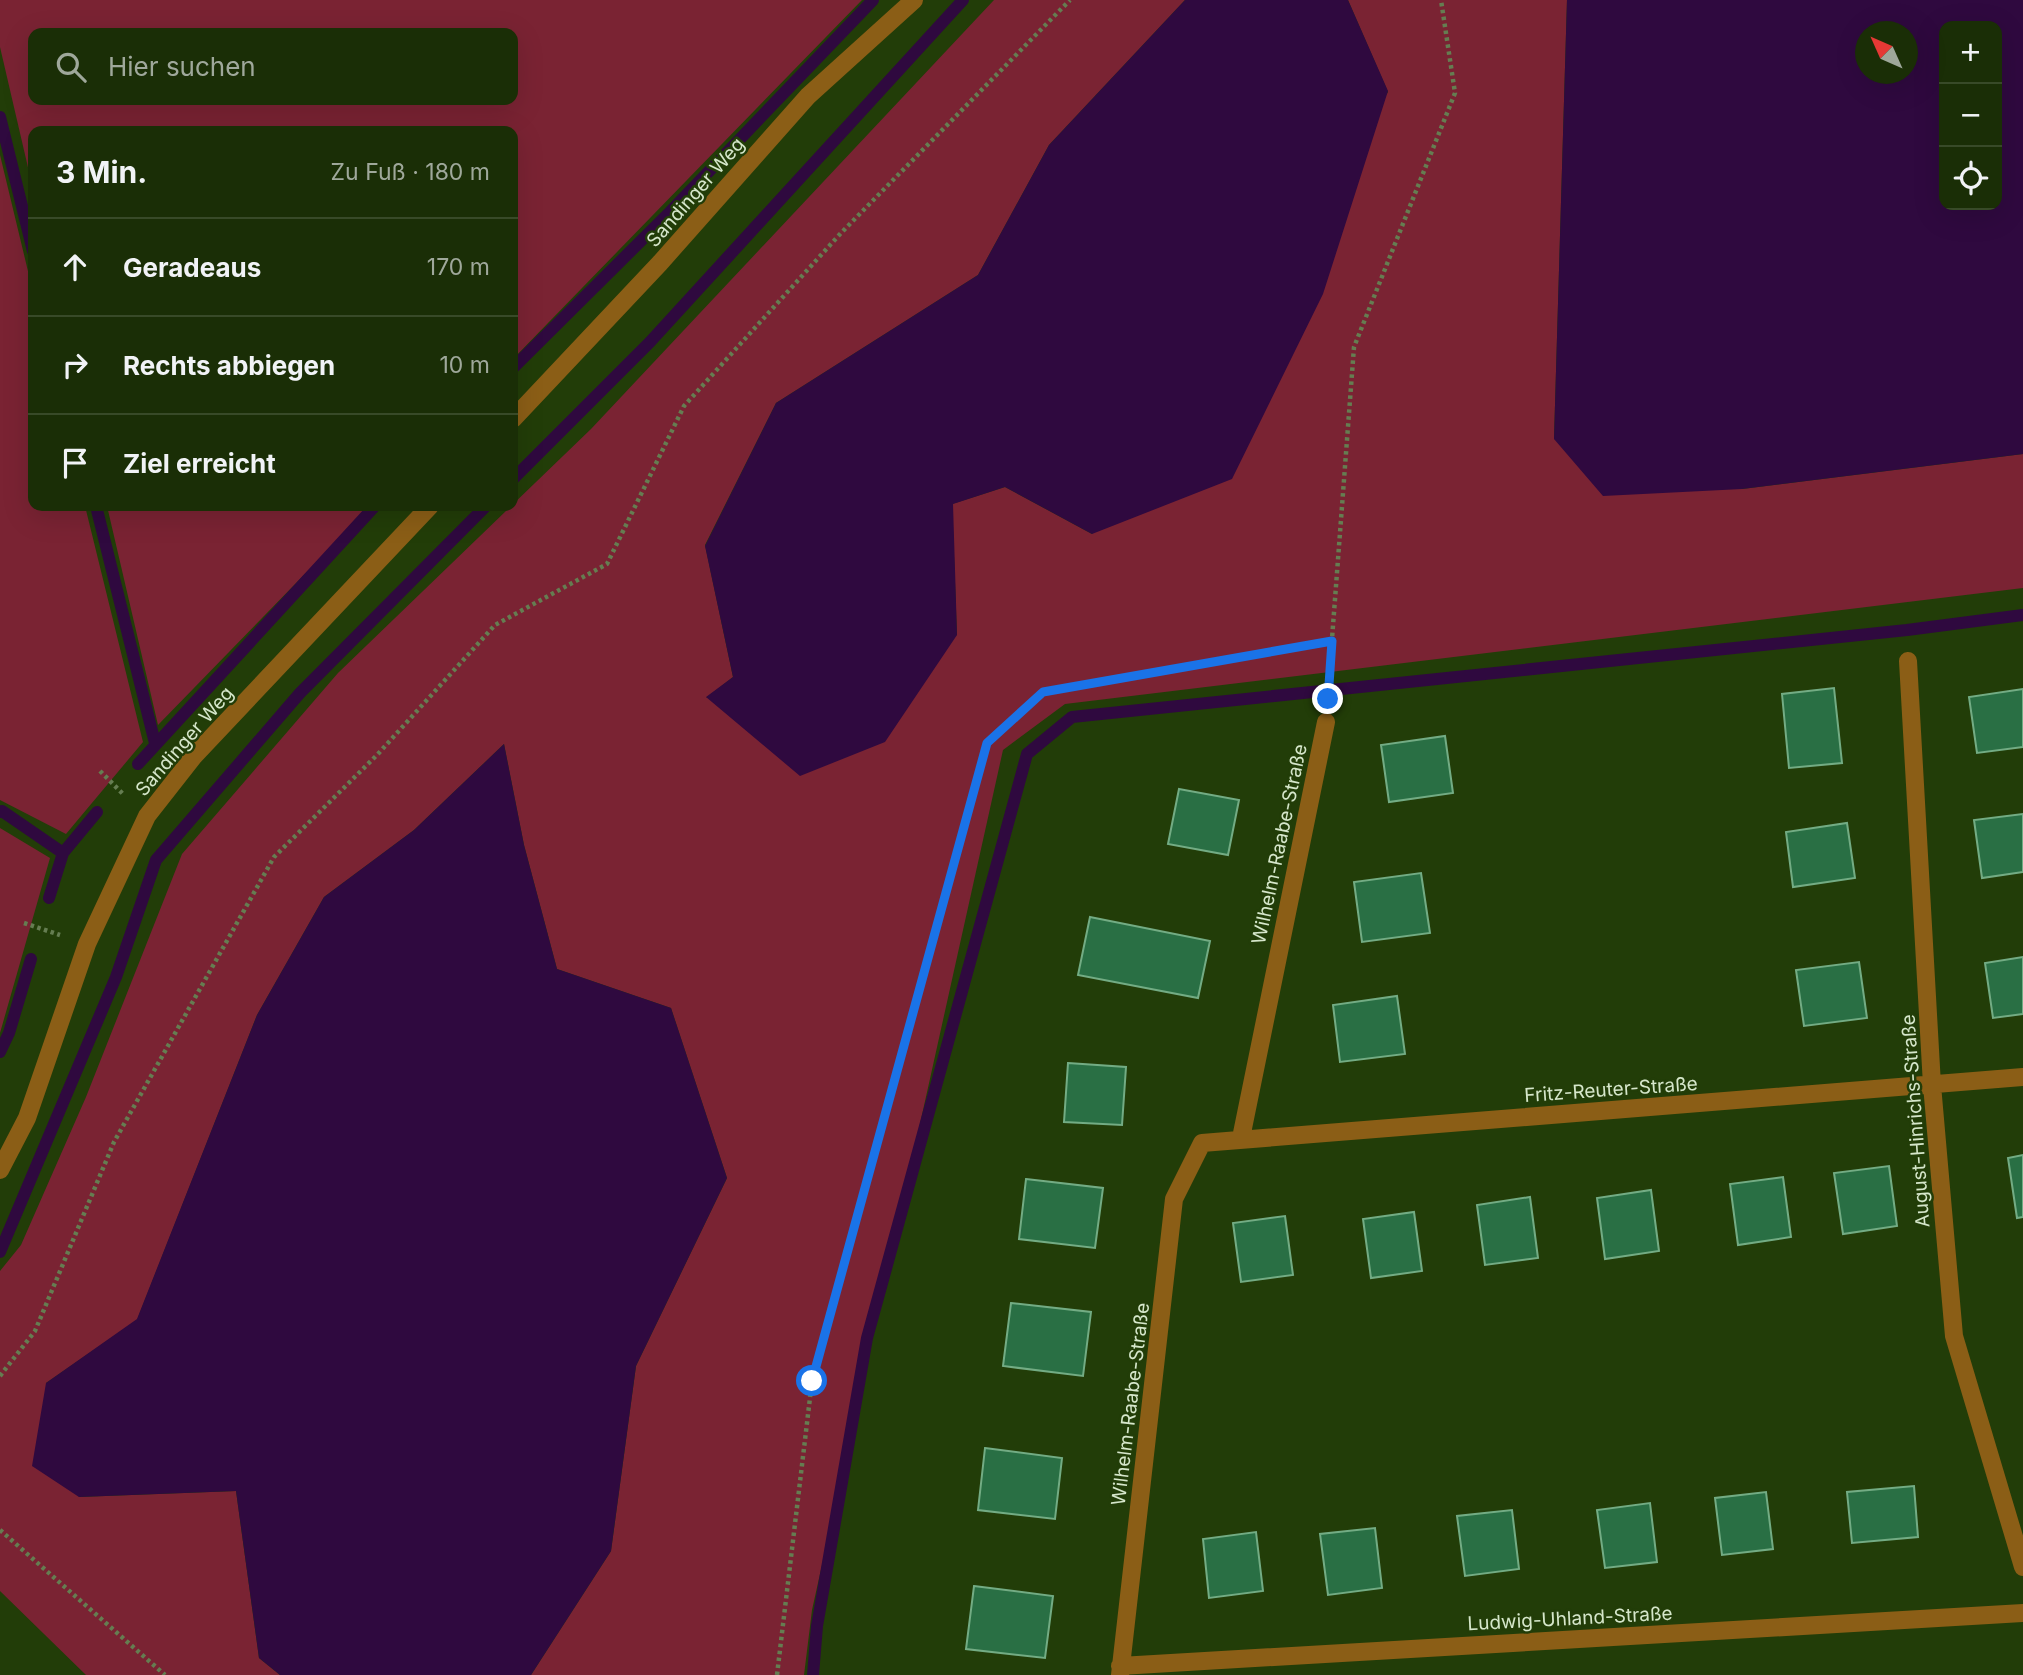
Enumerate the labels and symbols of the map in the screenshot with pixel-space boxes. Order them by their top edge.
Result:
north arrow [1855,21,1918,84]
street label: Sandinger Weg [642,133,749,252]
street label: Sandinger Weg [131,682,238,801]
route end [1312,683,1343,714]
street label: Wilhelm-Raabe-Straße [1247,742,1312,946]
street label: August-Hinrichs-Straße [1897,1014,1934,1228]
street label: Fritz-Reuter-Straße [1524,1072,1698,1107]
street label: Wilhelm-Raabe-Straße [1107,1301,1154,1507]
route start [796,1365,827,1396]
street label: Ludwig-Uhland-Straße [1467,1602,1673,1635]

